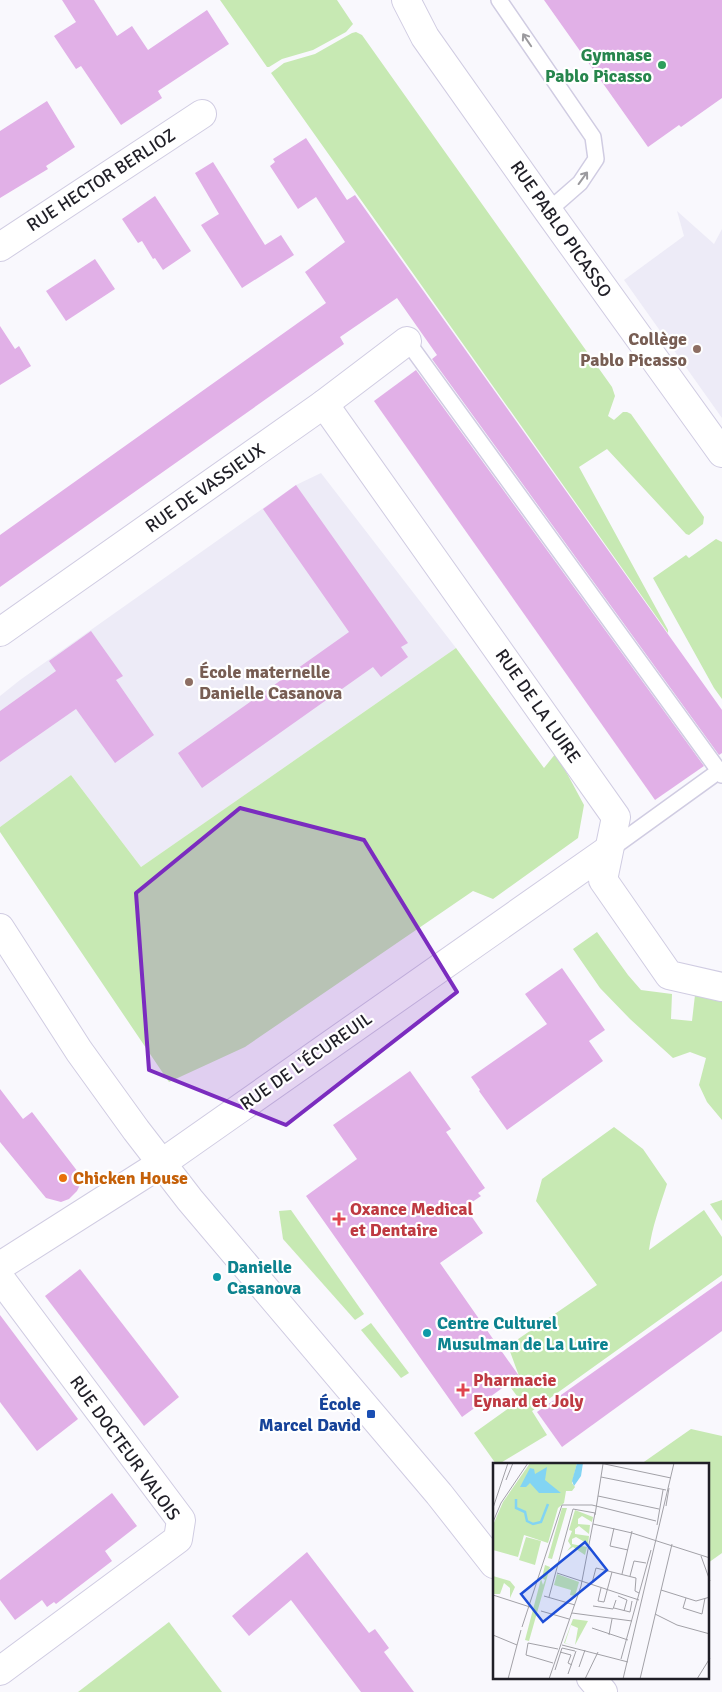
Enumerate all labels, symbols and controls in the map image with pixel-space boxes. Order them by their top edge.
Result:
one-way arrow [522,34,532,48]
place label: Gymnase Pablo Picasso [545,44,652,87]
marker: Gymnase Pablo Picasso [656,59,668,71]
street label: RUE HECTOR BERLIOZ [23,124,179,236]
street label: RUE PABLO PICASSO [506,156,616,302]
one-way arrow [578,171,588,185]
place label: Collège Pablo Picasso [580,328,687,371]
marker: Collège Pablo Picasso [691,343,703,355]
street label: RUE DE VASSIEUX [141,438,269,537]
street label: RUE DE LA LUIRE [491,645,585,767]
place label: École maternelle Danielle Casanova [199,661,342,704]
marker: École maternelle Danielle Casanova [183,676,195,688]
street label: RUE DE L'ÉCUREUIL [236,1007,376,1115]
place label: Chicken House [73,1167,188,1189]
marker: Chicken House [57,1172,69,1184]
place label: Oxance Medical et Dentaire [350,1198,474,1241]
marker: Oxance Medical et Dentaire [332,1212,346,1226]
place label: Danielle Casanova [227,1256,301,1299]
marker: Danielle Casanova [211,1271,223,1283]
place label: Centre Culturel Musulman de La Luire [437,1312,608,1355]
marker: Centre Culturel Musulman de La Luire [421,1327,433,1339]
place label: Pharmacie Eynard et Joly [473,1369,584,1412]
street label: RUE DOCTEUR VALOIS [65,1371,185,1525]
marker: Pharmacie Eynard et Joly [457,1384,469,1396]
place label: École Marcel David [259,1393,361,1436]
marker: École Marcel David [365,1408,377,1420]
inset map [493,1463,710,1680]

